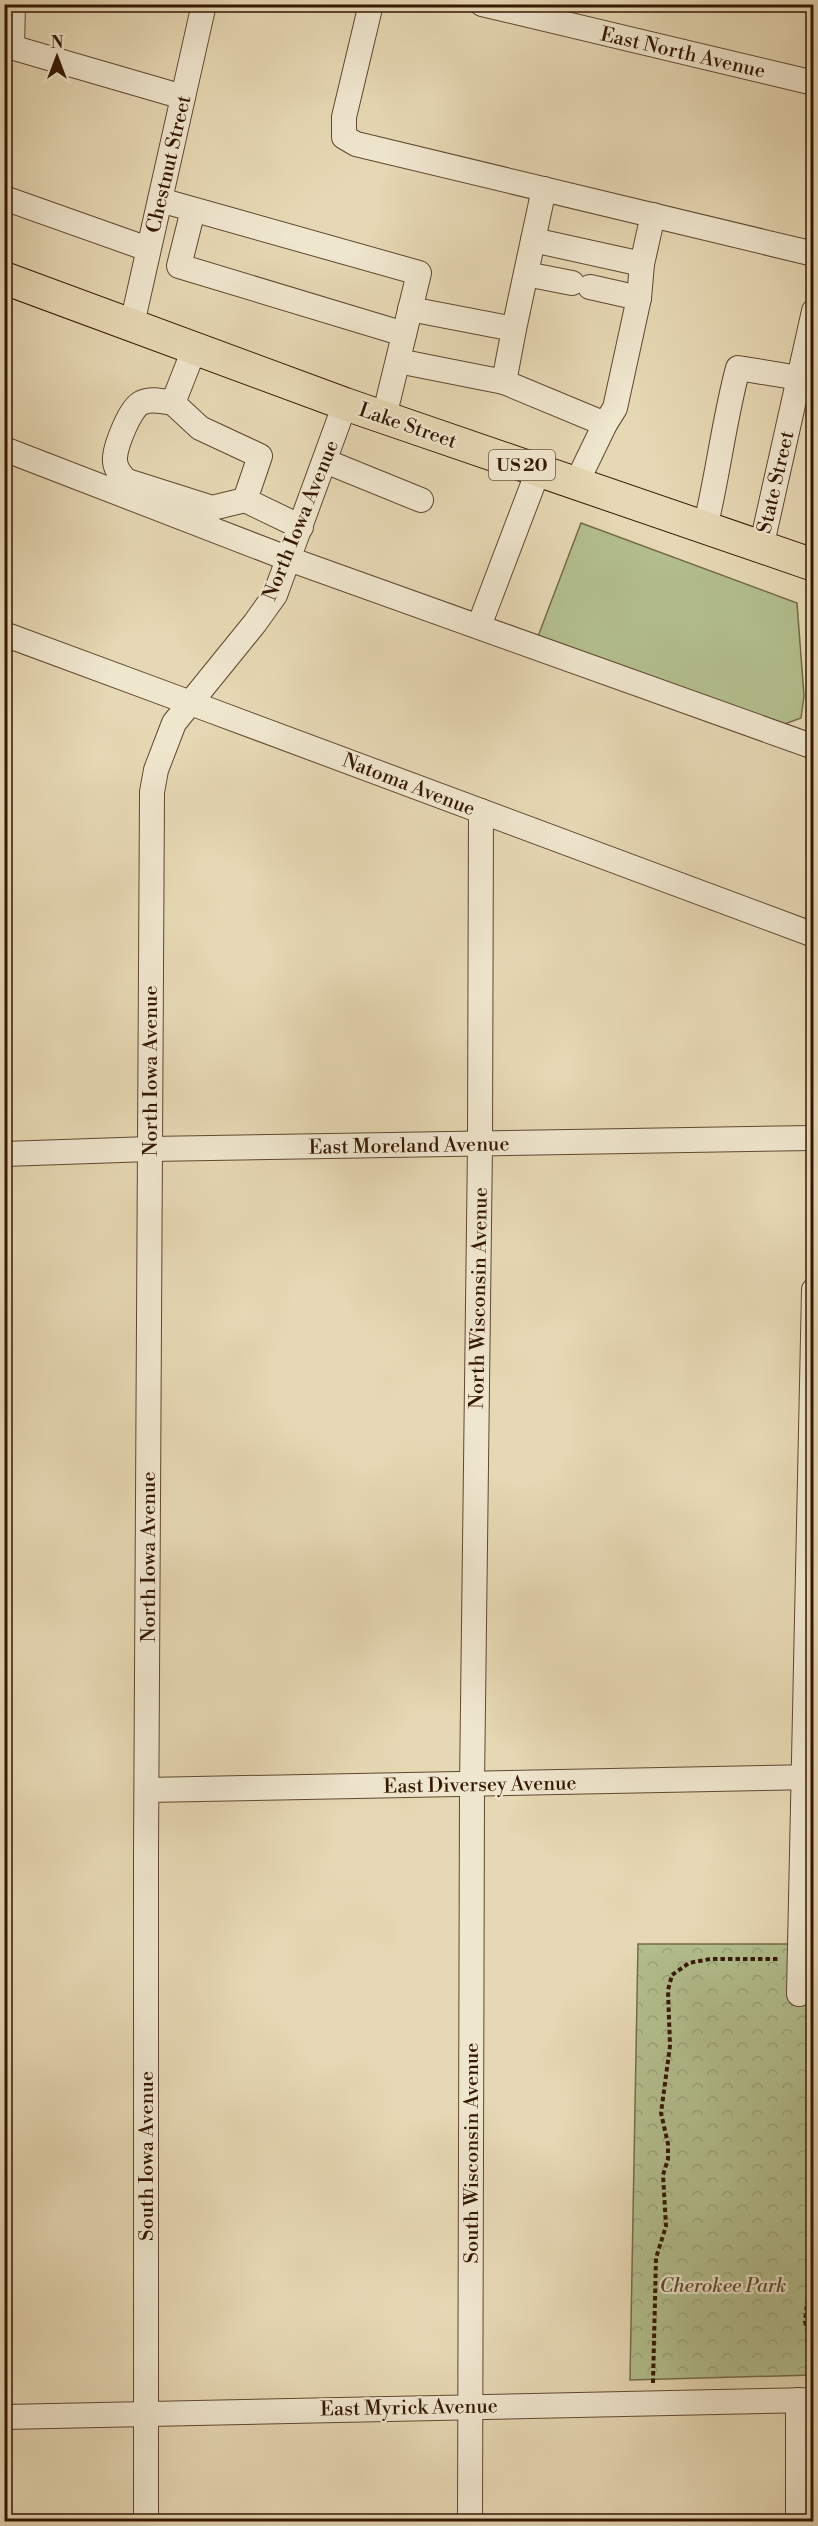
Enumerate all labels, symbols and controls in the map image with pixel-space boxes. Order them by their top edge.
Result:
street label: East North Avenue [598,22,768,85]
north arrow [27,27,87,87]
text: N [51,33,64,53]
street label: Chestnut Street [141,93,197,236]
street label: Lake Street [355,398,460,455]
street label: State Street [753,429,800,536]
street label: North Iowa Avenue [258,437,345,605]
road number: US 20 [489,450,555,480]
street label: Natoma Avenue [338,749,479,822]
street label: North Iowa Avenue [139,986,164,1156]
street label: East Moreland Avenue [308,1132,510,1161]
street label: North Wisconsin Avenue [465,1187,494,1409]
street label: North Iowa Avenue [137,1472,162,1642]
street label: East Diversey Avenue [383,1771,577,1800]
street label: South Wisconsin Avenue [460,2043,485,2263]
street label: South Iowa Avenue [135,2071,160,2241]
park label: Cherokee Park [660,2274,786,2299]
street label: East Myrick Avenue [320,2394,498,2423]

